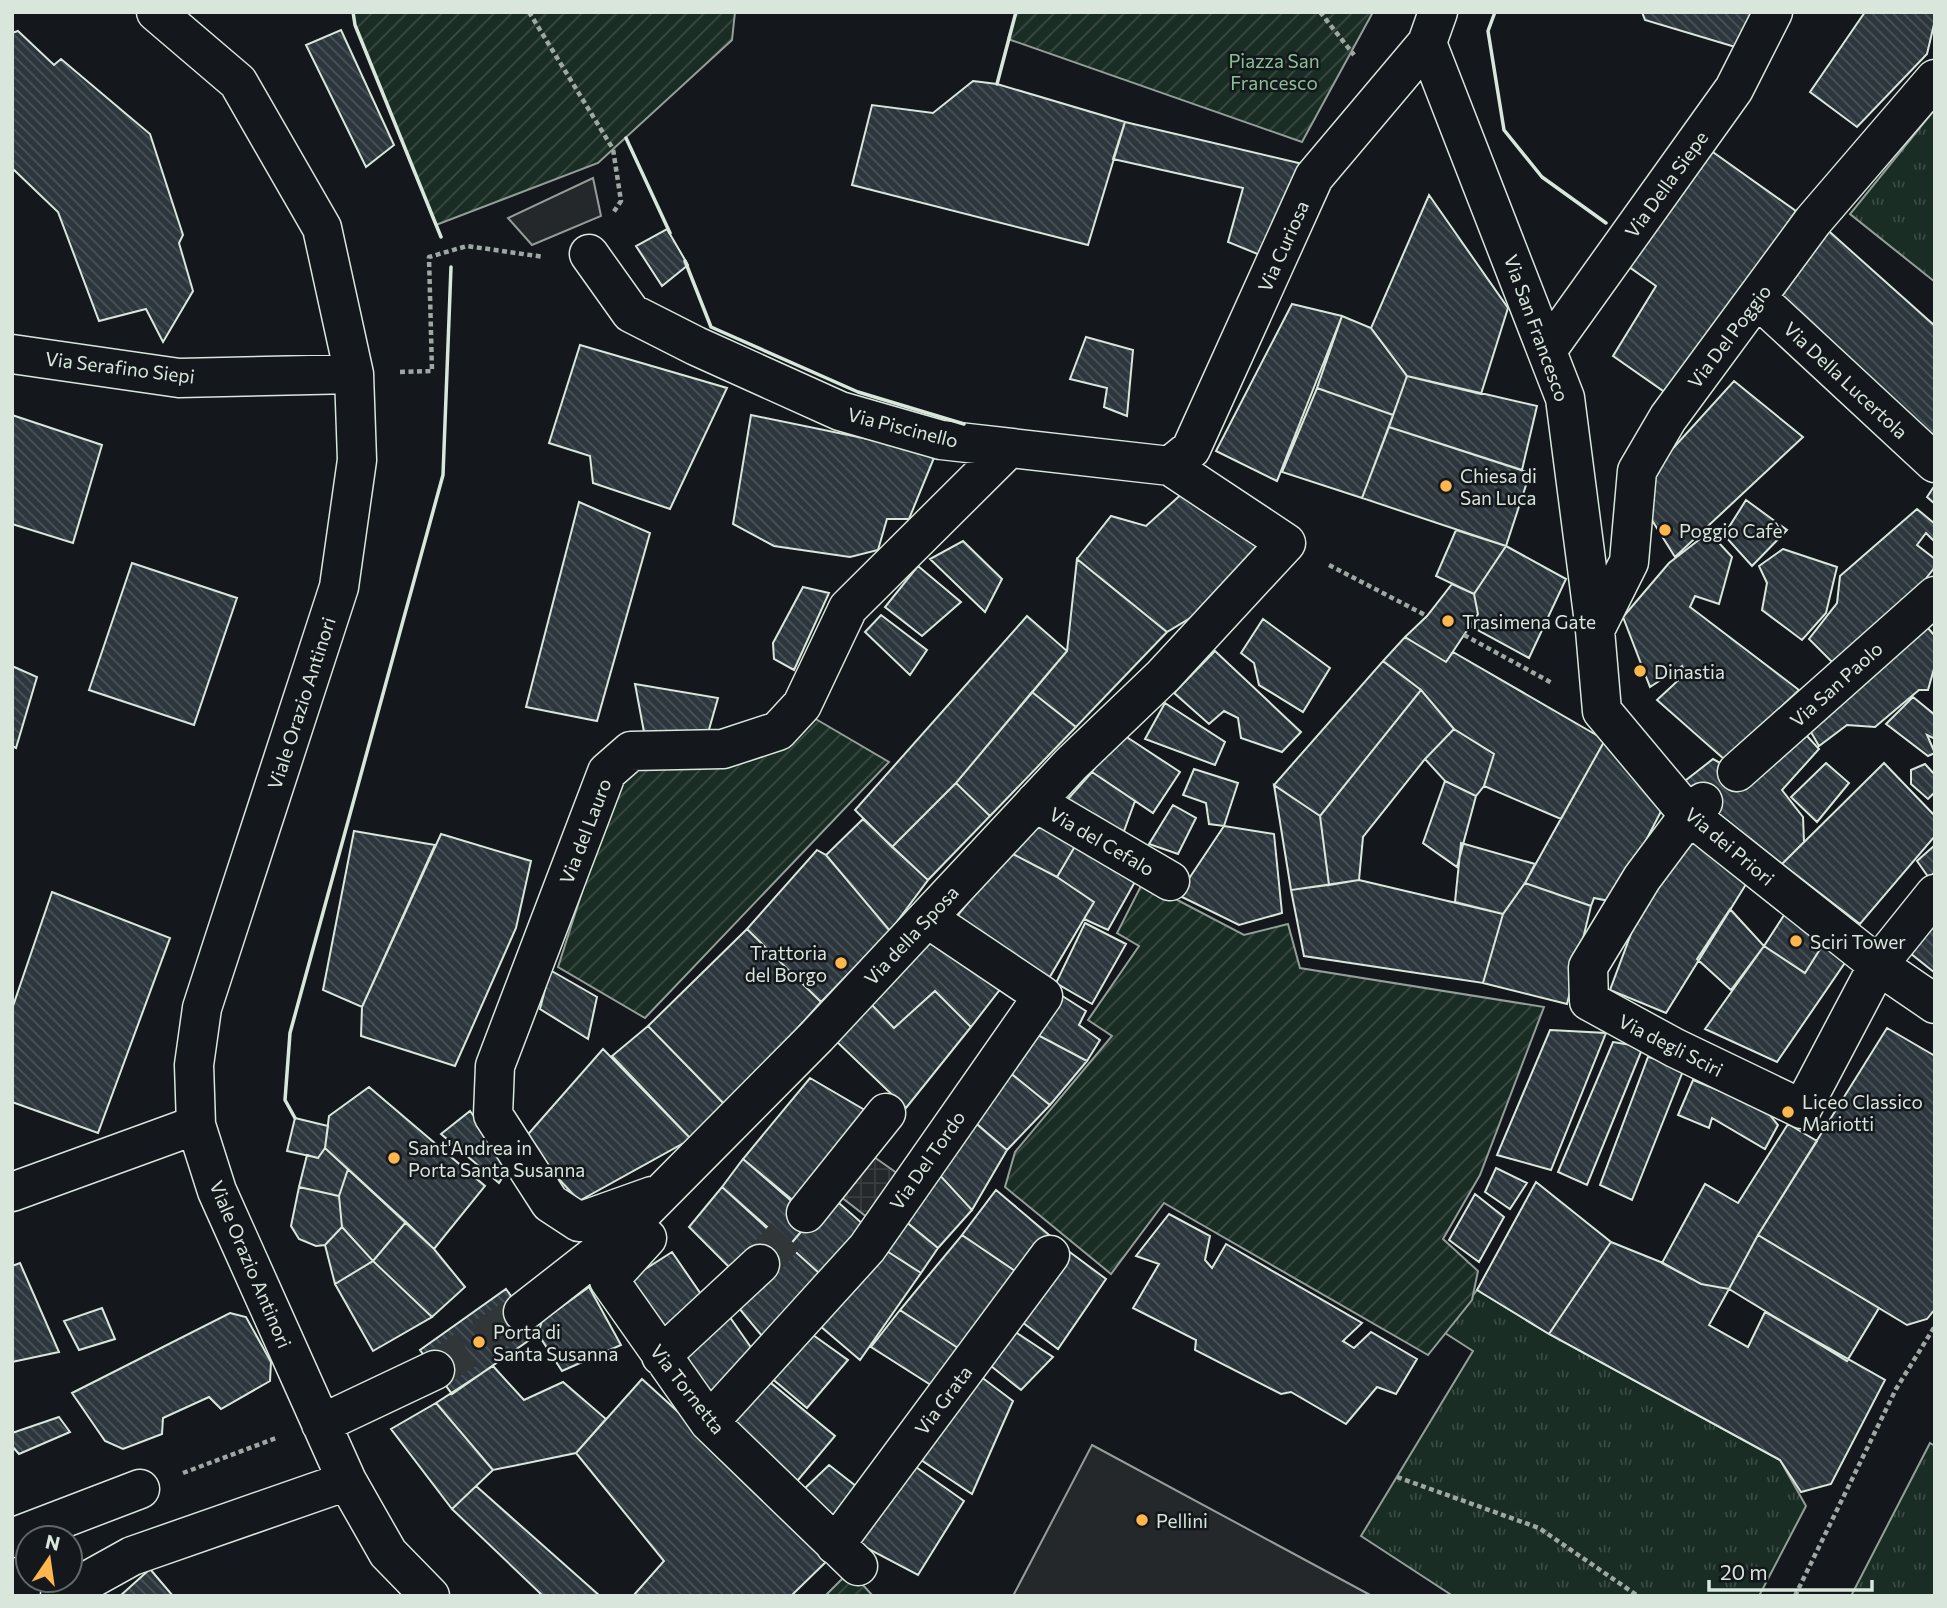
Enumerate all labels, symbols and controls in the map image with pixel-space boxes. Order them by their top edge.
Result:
park label: Piazza San Francesco [1228,49,1320,94]
street label: Via Della Siepe [1620,126,1712,242]
street label: Via Curiosa [1253,197,1313,295]
street label: Via San Francesco [1500,251,1574,405]
street label: Via Del Poggio [1683,280,1775,392]
street label: Via Della Lucertola [1779,317,1913,443]
street label: Via Serafino Siepi [44,346,196,388]
street label: Via Piscinello [845,402,961,452]
place label: Chiesa di San Luca [1460,464,1537,509]
marker: Chiesa di San Luca [1438,478,1454,494]
place label: Poggio Cafè [1679,519,1782,542]
marker: Poggio Cafè [1657,522,1673,538]
place label: Trasimena Gate [1462,610,1596,633]
marker: Trasimena Gate [1440,613,1456,629]
street label: Viale Orazio Antinori [262,614,340,792]
street label: Via San Paolo [1785,636,1887,732]
place label: Dinastia [1654,660,1725,683]
marker: Dinastia [1632,663,1648,679]
street label: Via del Lauro [554,775,616,887]
street label: Via del Cefalo [1045,802,1159,880]
street label: Via dei Priori [1681,802,1779,890]
street label: Via della Sposa [859,880,963,990]
place label: Sciri Tower [1810,930,1906,953]
marker: Sciri Tower [1788,933,1804,949]
place label: Trattoria del Borgo [745,941,827,986]
marker: Trattoria del Borgo [833,955,849,971]
street label: Via degli Sciri [1615,1009,1727,1081]
place label: Liceo Classico Mariotti [1802,1090,1923,1135]
marker: Liceo Classico Mariotti [1780,1104,1796,1120]
street label: Via Del Tordo [884,1106,970,1214]
place label: Sant'Andrea in Porta Santa Susanna [408,1136,585,1181]
marker: Sant'Andrea in Porta Santa Susanna [386,1150,402,1166]
street label: Viale Orazio Antinori [205,1177,297,1351]
place label: Porta di Santa Susanna [493,1320,618,1365]
marker: Porta di Santa Susanna [471,1334,487,1350]
street label: Via Tornetta [646,1340,730,1438]
street label: Via Grata [910,1361,976,1439]
place label: Pellini [1156,1509,1208,1532]
marker: Pellini [1134,1512,1150,1528]
north arrow [14,1524,84,1594]
text: N [43,1529,62,1555]
scale bar [1709,1548,1872,1592]
text: 20 m [1720,1559,1768,1584]

